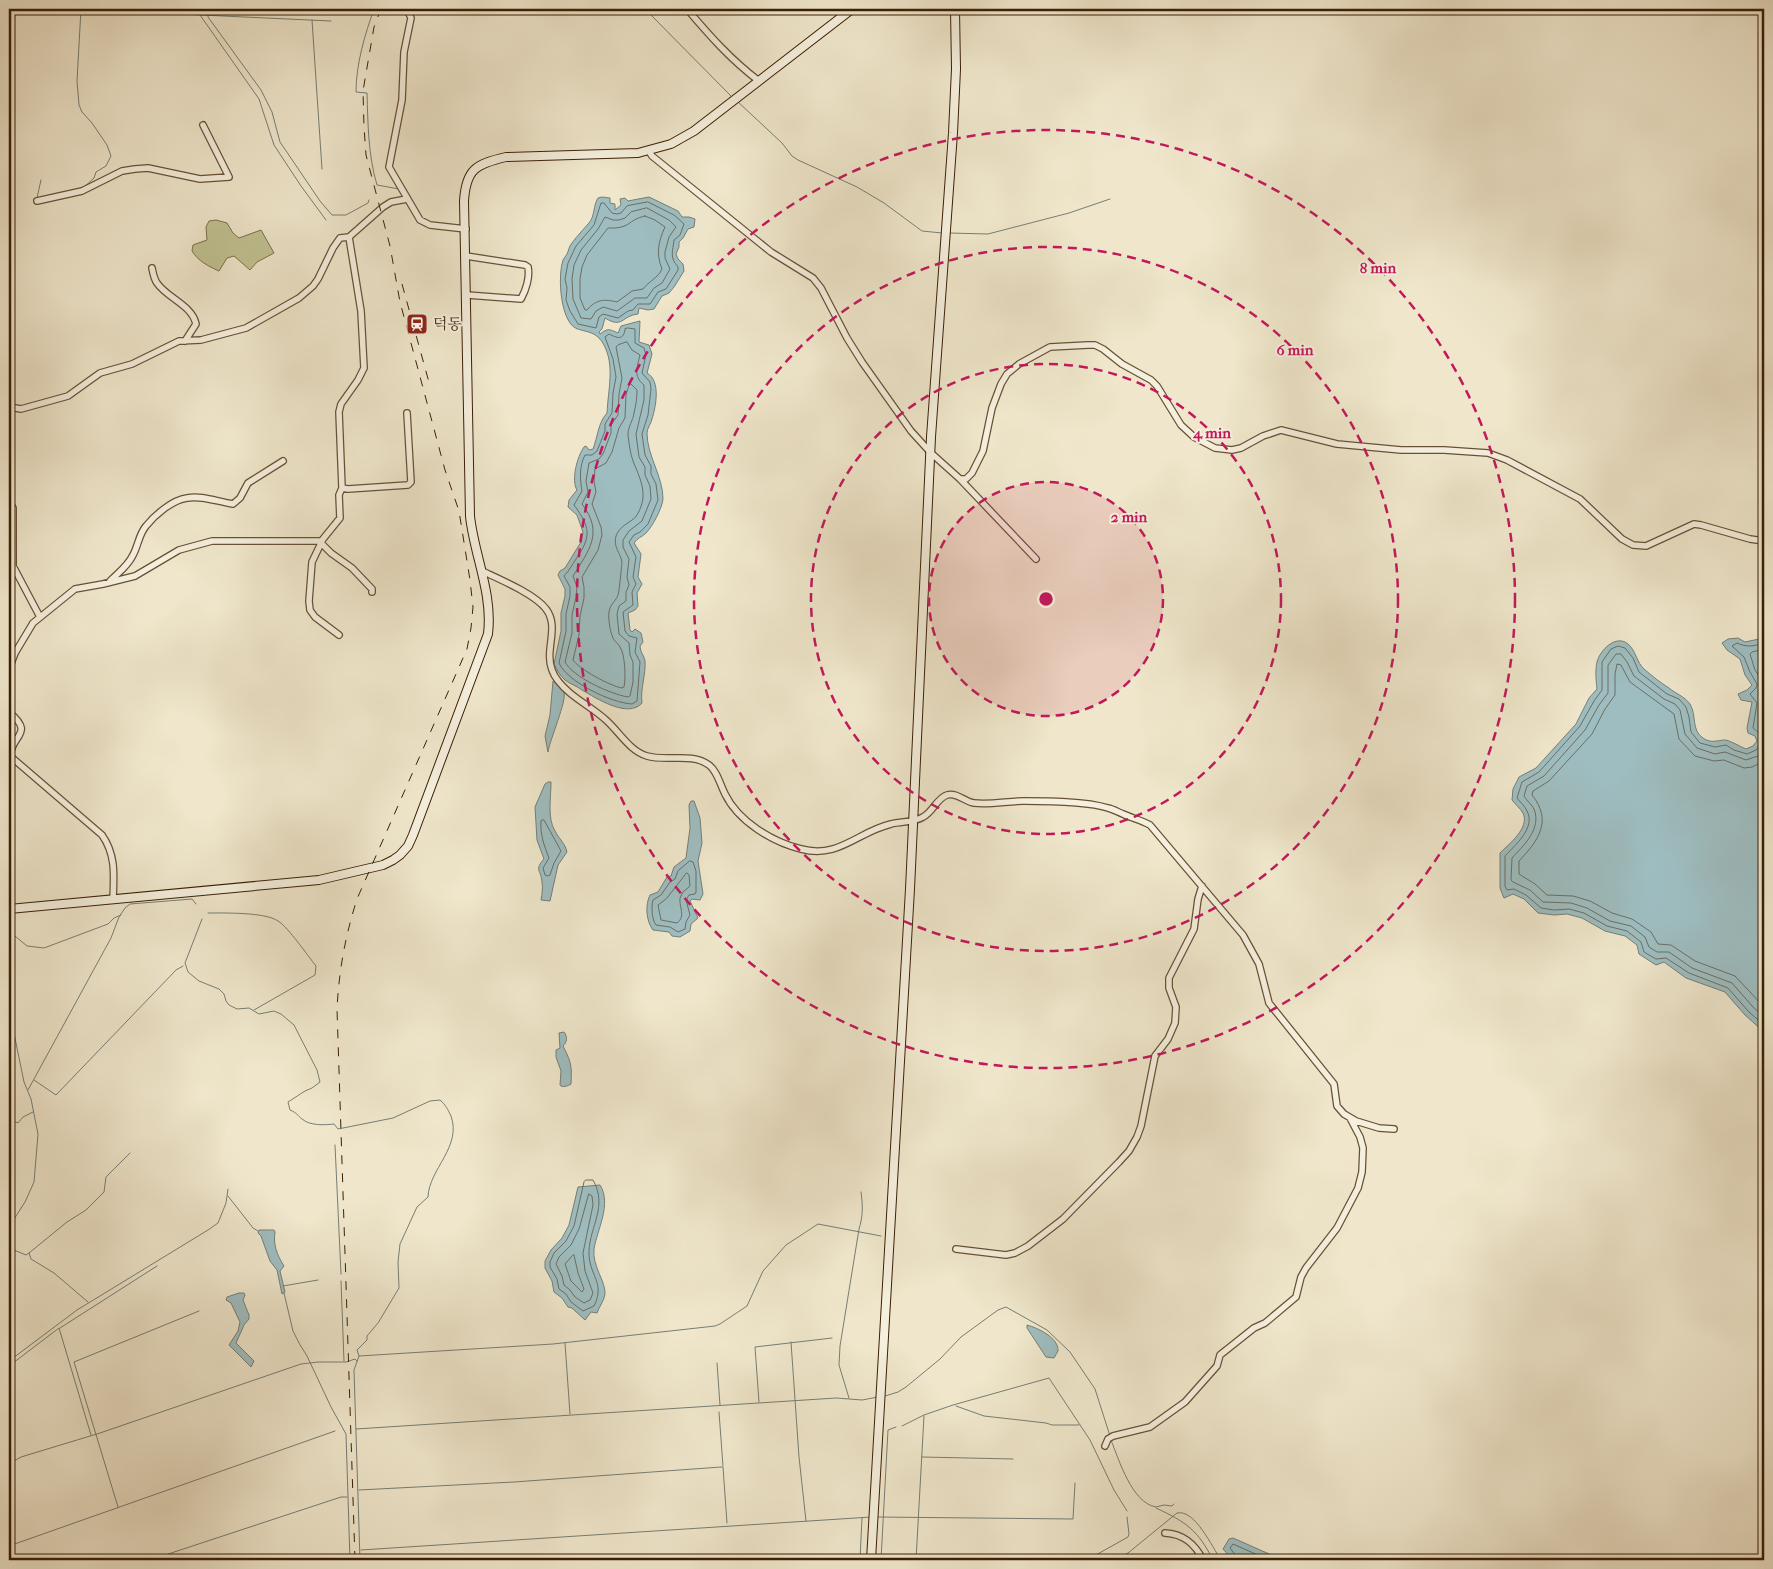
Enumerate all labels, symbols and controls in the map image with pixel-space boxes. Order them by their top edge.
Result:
text: 8 min [1360,259,1396,277]
station icon: 덕동 [405,312,429,336]
place label: 덕동 [433,315,462,333]
text: 6 min [1277,341,1314,359]
text: 4 min [1192,424,1231,442]
text: 2 min [1111,508,1148,526]
centre of rings [1037,590,1055,608]

